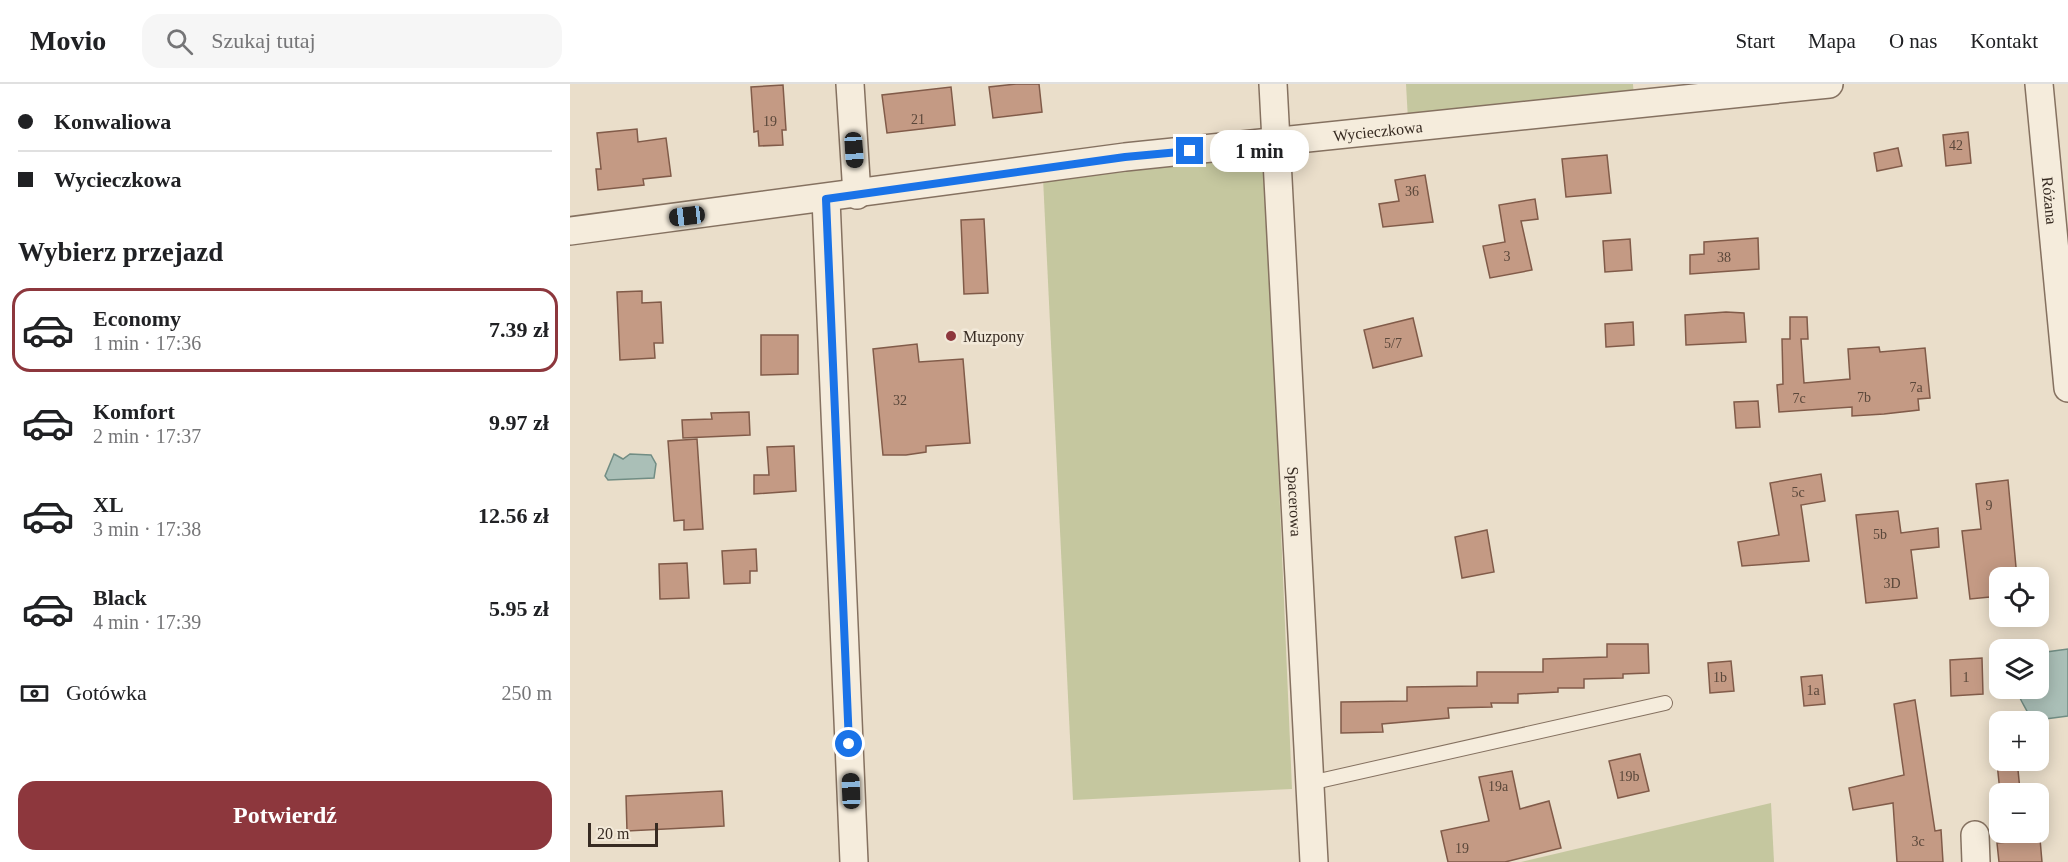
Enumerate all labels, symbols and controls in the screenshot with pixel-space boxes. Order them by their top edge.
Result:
search box [142,14,562,68]
text: Movio [30,25,106,56]
icon: search [163,25,196,58]
text: Szukaj tutaj [211,28,316,53]
text: Start [1735,29,1775,53]
text: Mapa [1808,29,1856,53]
text: O nas [1889,29,1937,53]
text: Kontakt [1970,29,2038,53]
text: Konwaliowa [54,109,171,134]
house number: 21 [911,112,925,127]
house number: 19 [763,114,777,129]
street label: Wycieczkowa [1332,118,1423,144]
callout: 1 min [1211,130,1310,172]
car [844,131,864,169]
route end [1176,137,1203,164]
house number: 42 [1949,138,1963,153]
text: 1 min [1235,140,1284,162]
text: Wycieczkowa [54,167,181,192]
street label: Różana [2039,176,2061,225]
house number: 36 [1405,184,1419,199]
car [668,205,706,227]
text: Wybierz przejazd [18,237,223,267]
house number: 3 [1504,249,1511,264]
house number: 38 [1717,250,1731,265]
icon: car [21,303,75,357]
text: Economy [93,306,181,331]
text: 7.39 zł [489,317,549,342]
place label: Muzpony [963,328,1024,346]
marker: Muzpony [944,329,958,343]
text: 1 min · 17:36 [93,332,201,354]
house number: 5/7 [1384,336,1402,351]
house number: 7a [1909,380,1923,395]
house number: 7b [1857,390,1871,405]
house number: 7c [1792,391,1806,406]
house number: 32 [893,393,907,408]
icon: car [21,396,75,450]
text: Komfort [93,399,175,424]
text: 9.97 zł [489,410,549,435]
text: 2 min · 17:37 [93,425,201,447]
street label: Spacerowa [1284,466,1305,537]
house number: 5c [1791,485,1805,500]
icon: car [21,489,75,543]
text: XL [93,492,124,517]
house number: 9 [1986,498,1993,513]
text: 12.56 zł [478,503,549,528]
text: 3 min · 17:38 [93,518,201,540]
house number: 5b [1873,527,1887,542]
map controls [1989,567,2049,843]
button: locate [1989,567,2049,627]
house number: 3D [1883,576,1901,591]
icon: car [21,582,75,636]
text: Black [93,585,147,610]
text: 5.95 zł [489,596,549,621]
text: 4 min · 17:39 [93,611,201,633]
button: layers [1989,639,2049,699]
house number: 1b [1713,670,1727,685]
house number: 1 [1963,670,1970,685]
icon: cash [18,677,51,710]
text: Gotówka [66,680,147,705]
text: 250 m [501,682,552,704]
house number: 1a [1806,683,1820,698]
button: + [1989,711,2049,771]
route start [835,730,862,757]
house number: 19b [1619,769,1640,784]
car [841,773,861,809]
house number: 19a [1488,779,1509,794]
button: Potwierdź [18,781,552,850]
button: − [1989,783,2049,843]
scale bar [588,820,658,848]
text: 20 m [597,825,629,842]
house number: 3c [1911,834,1925,849]
house number: 19 [1455,841,1469,856]

